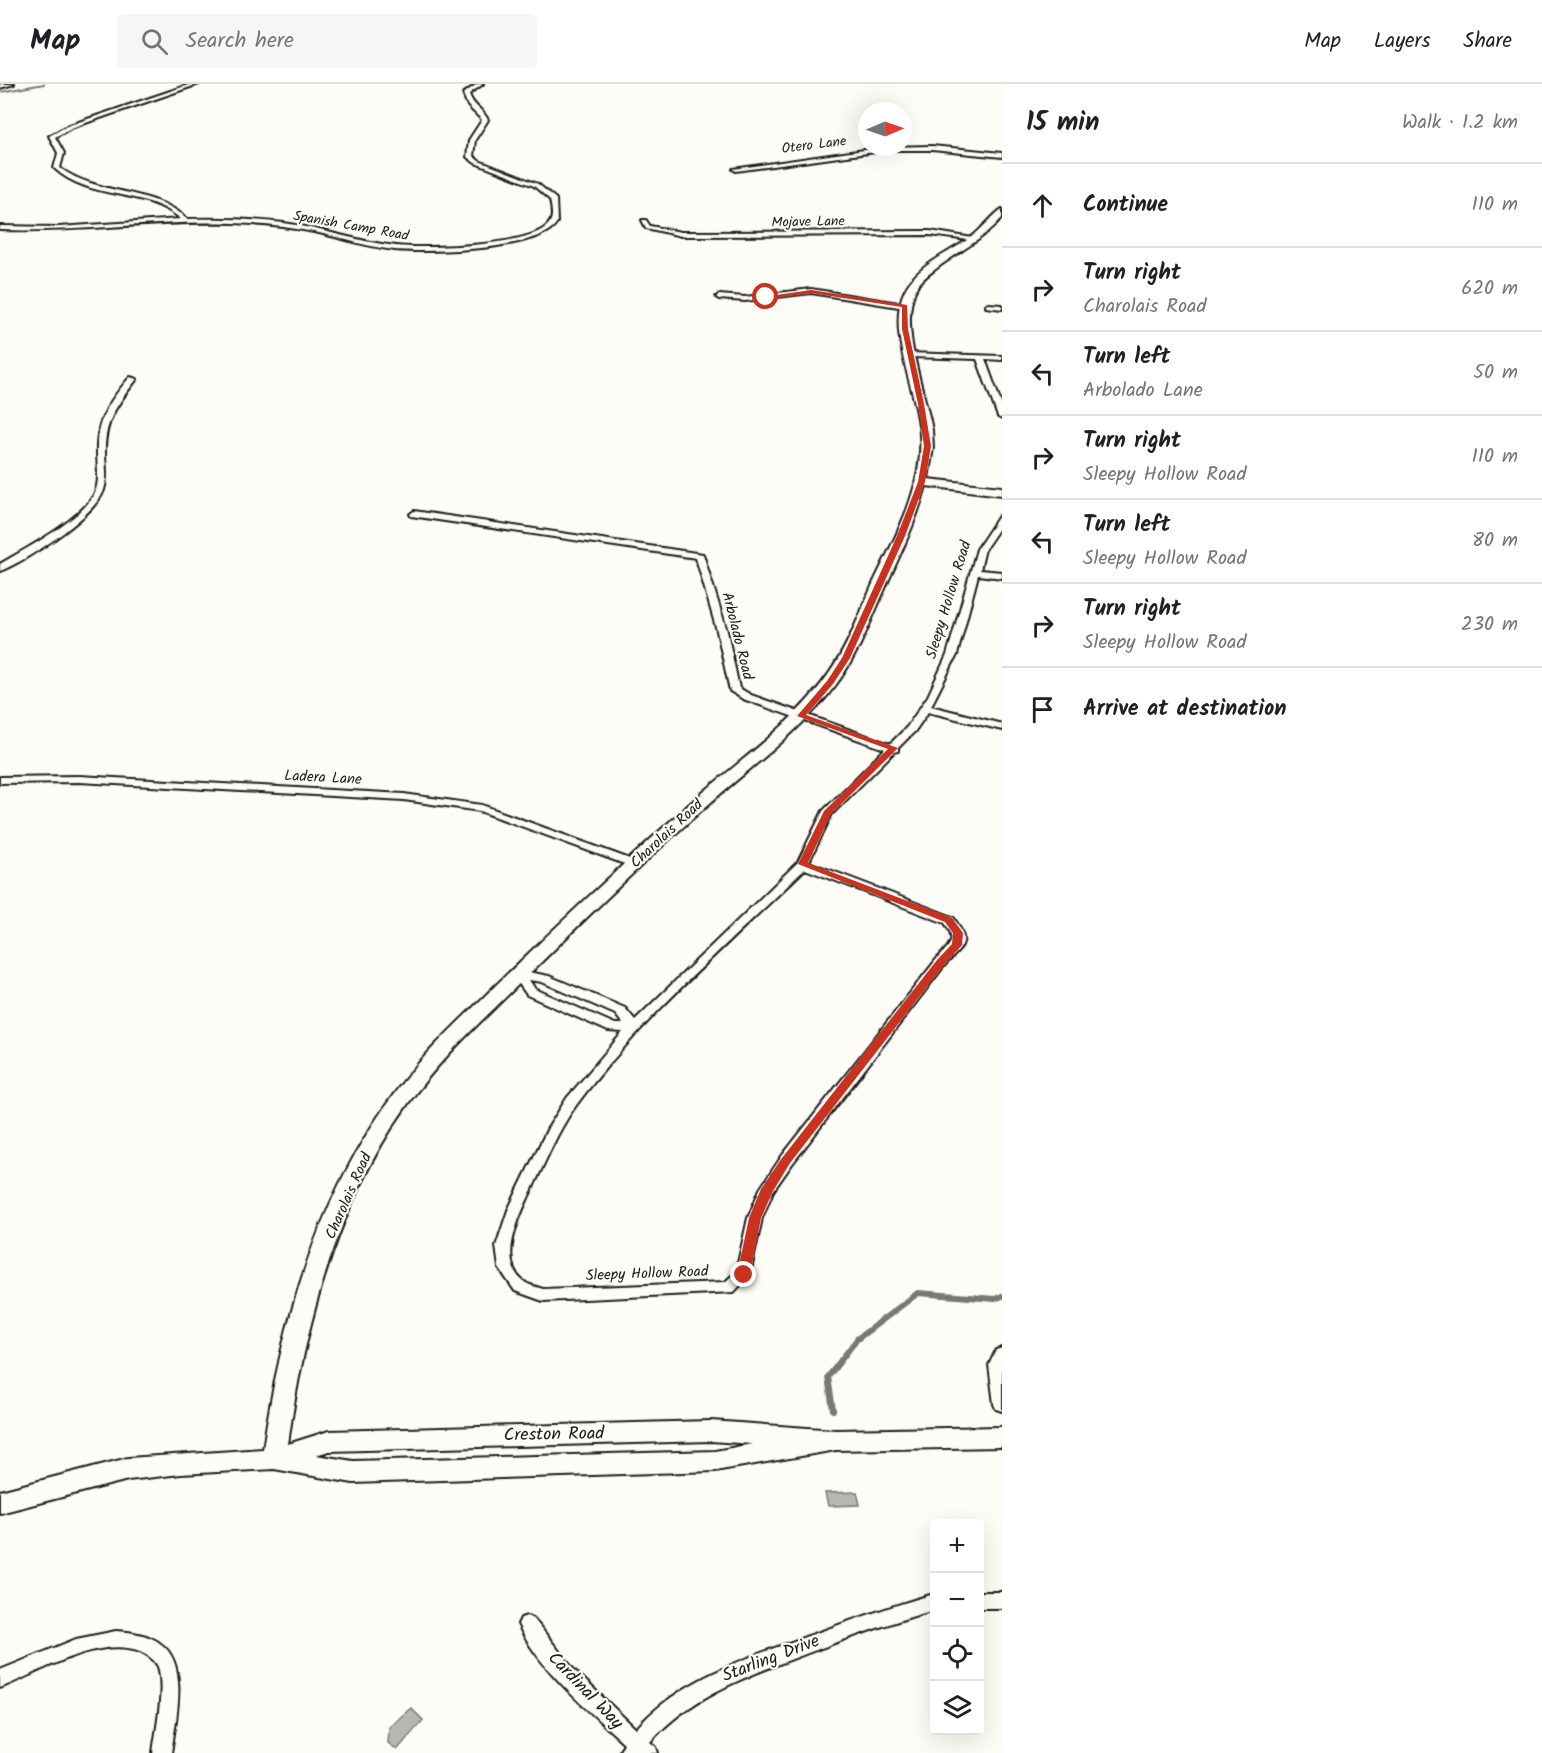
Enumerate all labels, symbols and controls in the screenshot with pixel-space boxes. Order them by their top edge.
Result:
search box [117,14,537,68]
text: Map [30,19,81,64]
text: Search here [186,24,294,59]
icon: search [138,25,171,58]
text: Map [1304,25,1341,58]
text: Layers [1374,25,1430,58]
text: Share [1463,25,1512,58]
north arrow [858,102,912,156]
text: 15 min [1026,102,1099,144]
text: Walk · 1.2 km [1402,107,1518,139]
street label: Otero Lane [780,130,848,160]
text: Continue [1083,188,1168,223]
icon: ahead [1026,189,1059,222]
text: 110 m [1472,189,1518,221]
street label: Spanish Camp Road [291,205,412,247]
street label: Mojave Lane [771,210,846,234]
text: Turn right [1083,256,1181,291]
icon: right [1026,273,1059,306]
text: 620 m [1461,273,1518,305]
route start [752,283,778,309]
text: Charolais Road [1083,291,1206,323]
text: Turn left [1083,340,1170,375]
icon: left [1026,357,1059,390]
text: 50 m [1473,357,1518,389]
text: Arbolado Lane [1083,375,1203,407]
text: Turn right [1083,424,1181,459]
icon: right [1026,441,1059,474]
text: 110 m [1472,441,1518,473]
text: Sleepy Hollow Road [1083,459,1246,491]
text: Turn left [1083,508,1170,543]
icon: left [1026,525,1059,558]
text: 80 m [1472,525,1518,557]
street label: Sleepy Hollow Road [920,537,979,662]
text: Sleepy Hollow Road [1083,543,1246,575]
street label: Arbolado Road [714,590,760,683]
text: Turn right [1083,592,1181,627]
icon: right [1026,609,1059,642]
text: 230 m [1461,609,1518,641]
text: Sleepy Hollow Road [1083,627,1246,659]
text: Arrive at destination [1083,692,1286,727]
icon: arrive [1026,693,1059,726]
street label: Ladera Lane [284,764,363,792]
street label: Charolais Road [625,793,709,874]
street label: Charolais Road [319,1148,379,1243]
street label: Sleepy Hollow Road [585,1260,709,1288]
route end [730,1261,756,1287]
street label: Creston Road [503,1420,606,1450]
map controls [930,1519,984,1735]
button: + [930,1519,984,1573]
button: − [930,1573,984,1627]
street label: Starling Drive [718,1627,824,1691]
button: locate [930,1627,984,1681]
street label: Cardinal Way [540,1645,630,1737]
button: layers [930,1681,984,1735]

